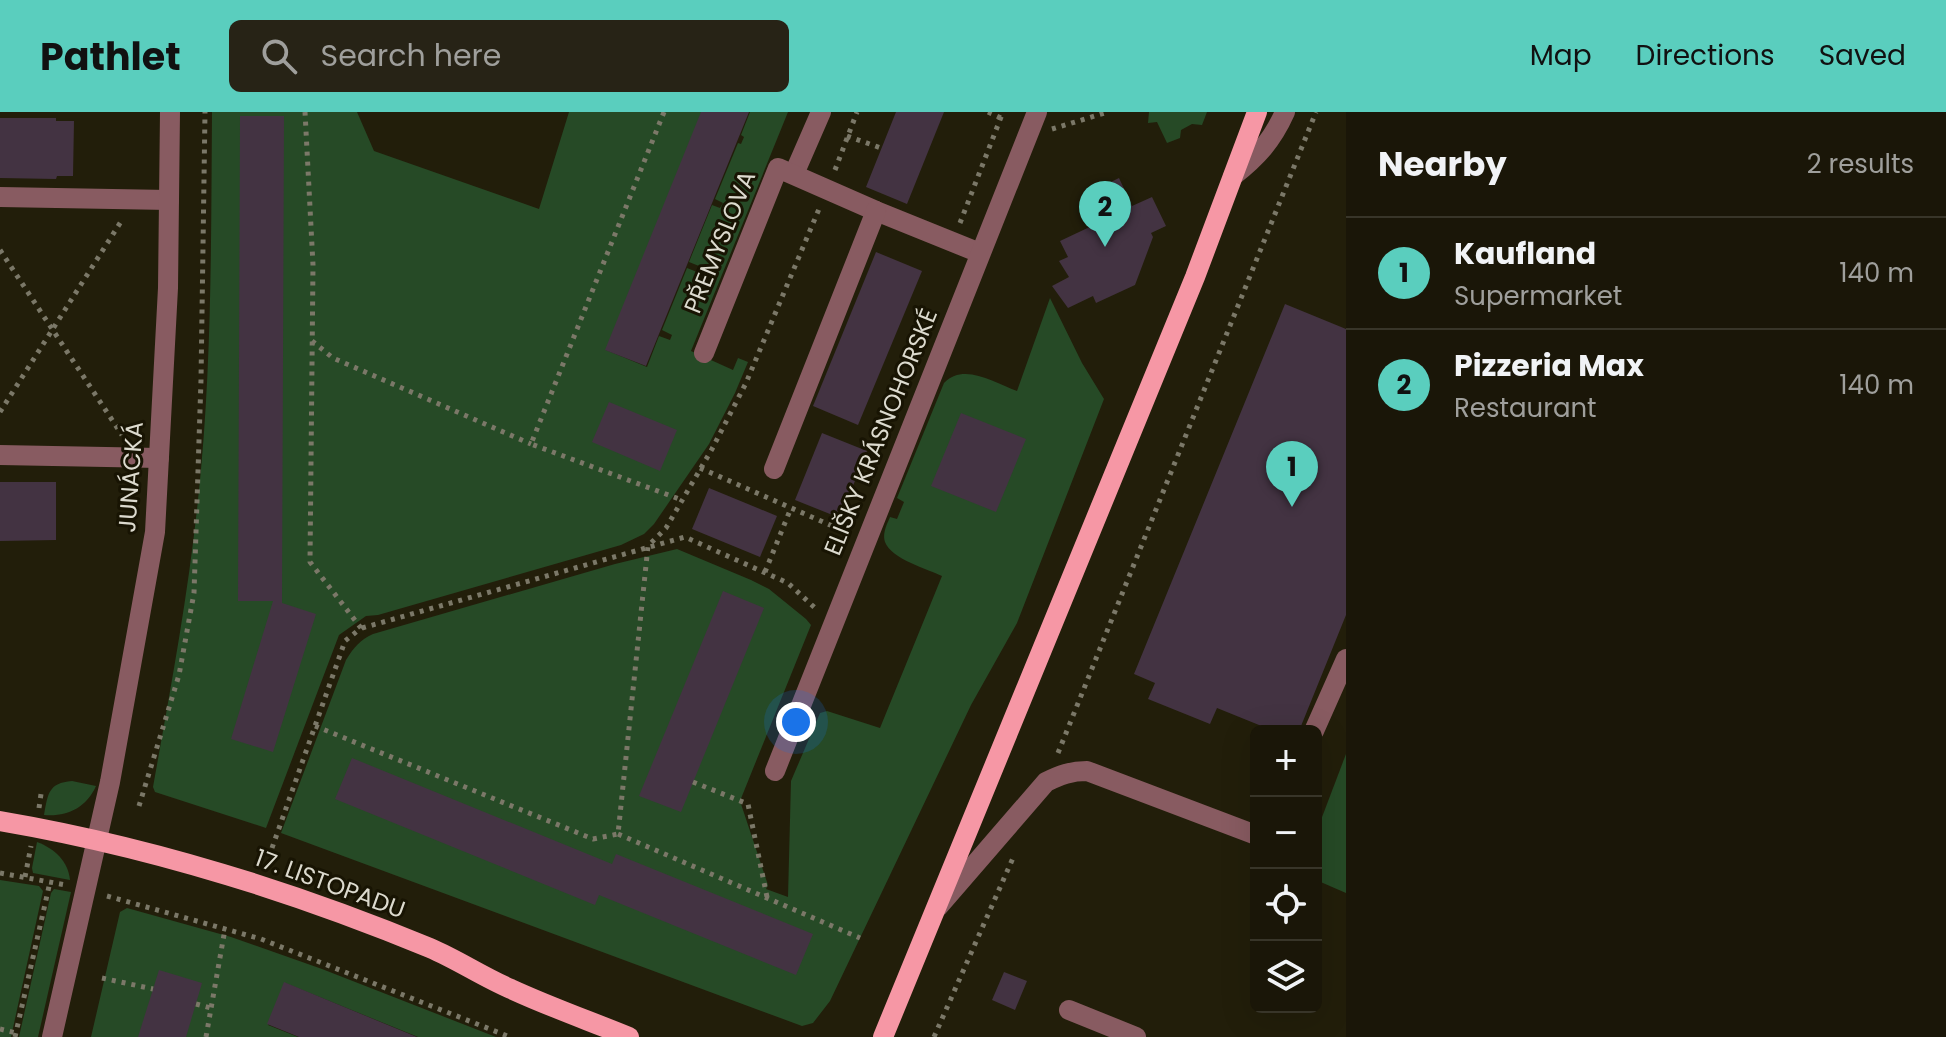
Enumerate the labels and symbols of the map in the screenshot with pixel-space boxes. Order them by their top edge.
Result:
street label: PŘEMYSLOVA [676,166,763,318]
pin: 2 [1079,181,1131,247]
street label: ELIŠKY KRÁSNOHORSKÉ [816,304,945,560]
street label: JUNÁCKÁ [110,420,151,534]
pin: 1 [1266,441,1318,507]
your location [776,702,816,742]
street label: 17. LISTOPADU [250,841,410,926]

